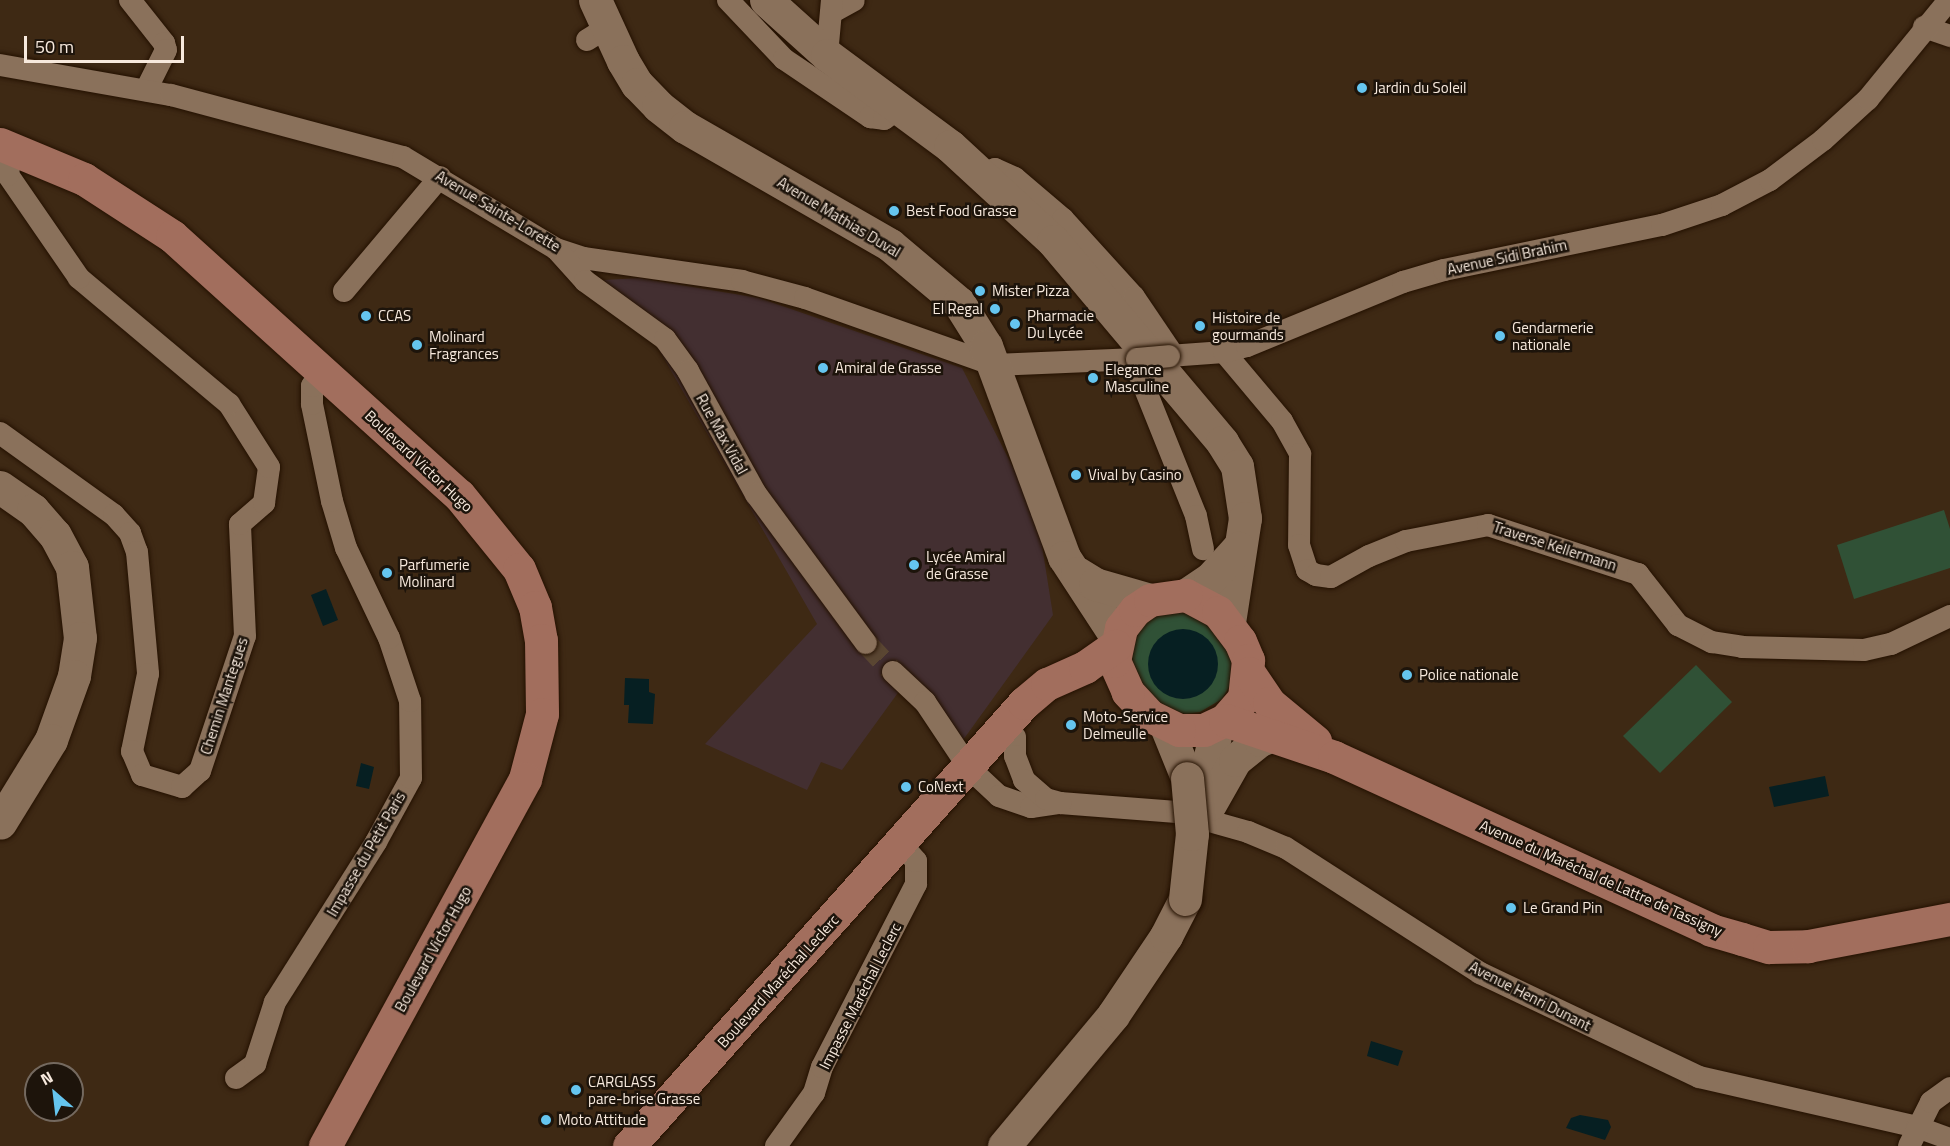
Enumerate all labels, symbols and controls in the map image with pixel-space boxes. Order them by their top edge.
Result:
scale bar [27,24,188,62]
text: 50 m [35,33,74,60]
place label: Jardin du Soleil [1374,79,1466,97]
marker: Jardin du Soleil [1355,81,1369,95]
street label: Avenue Sainte-Lorette [432,167,564,255]
street label: Avenue Mathias Duval [774,173,904,261]
place label: Best Food Grasse [906,202,1017,220]
marker: Best Food Grasse [887,204,901,218]
street label: Avenue Sidi Brahim [1445,236,1569,278]
place label: Mister Pizza [992,282,1070,300]
marker: Mister Pizza [973,284,987,298]
place label: El Regal [933,300,983,318]
marker: El Regal [988,302,1002,316]
place label: Pharmacie Du Lycée [1027,306,1094,341]
place label: CCAS [378,307,411,325]
place label: Histoire de gourmands [1212,308,1284,343]
marker: CCAS [359,309,373,323]
marker: Pharmacie Du Lycée [1008,317,1022,331]
place label: Gendarmerie nationale [1512,318,1594,353]
marker: Histoire de gourmands [1193,319,1207,333]
place label: Molinard Fragrances [429,327,499,362]
marker: Gendarmerie nationale [1493,329,1507,343]
marker: Molinard Fragrances [410,338,424,352]
place label: Amiral de Grasse [835,359,942,377]
place label: Elegance Masculine [1105,360,1169,395]
marker: Amiral de Grasse [816,361,830,375]
marker: Elegance Masculine [1086,371,1100,385]
street label: Rue Max Vidal [693,391,751,477]
street label: Boulevard Victor Hugo [361,406,477,516]
place label: Vival by Casino [1088,466,1182,484]
marker: Vival by Casino [1069,468,1083,482]
street label: Traverse Kellermann [1491,518,1619,574]
place label: Lycée Amiral de Grasse [926,547,1005,582]
place label: Parfumerie Molinard [399,555,470,590]
marker: Lycée Amiral de Grasse [907,558,921,572]
marker: Parfumerie Molinard [380,566,394,580]
street label: Chemin Mantegues [197,635,251,757]
place label: Police nationale [1419,666,1518,684]
marker: Police nationale [1400,668,1414,682]
place label: Moto-Service Delmeulle [1083,707,1168,742]
marker: Moto-Service Delmeulle [1064,718,1078,732]
place label: CoNext [918,778,963,796]
marker: CoNext [899,780,913,794]
street label: Impasse du Petit Paris [323,788,409,920]
street label: Avenue du Maréchal de Lattre de Tassigny [1477,816,1725,940]
street label: Boulevard Victor Hugo [391,883,475,1015]
place label: Le Grand Pin [1523,899,1602,917]
marker: Le Grand Pin [1504,901,1518,915]
street label: Boulevard Maréchal Leclerc [714,911,842,1051]
street label: Impasse Maréchal Leclerc [815,920,905,1072]
street label: Avenue Henri Dunant [1466,958,1594,1034]
north arrow [24,1062,84,1122]
text: N [36,1065,57,1091]
place label: CARGLASS pare-brise Grasse [588,1072,700,1107]
marker: CARGLASS pare-brise Grasse [569,1083,583,1097]
place label: Moto Attitude [558,1111,646,1129]
marker: Moto Attitude [539,1113,553,1127]

